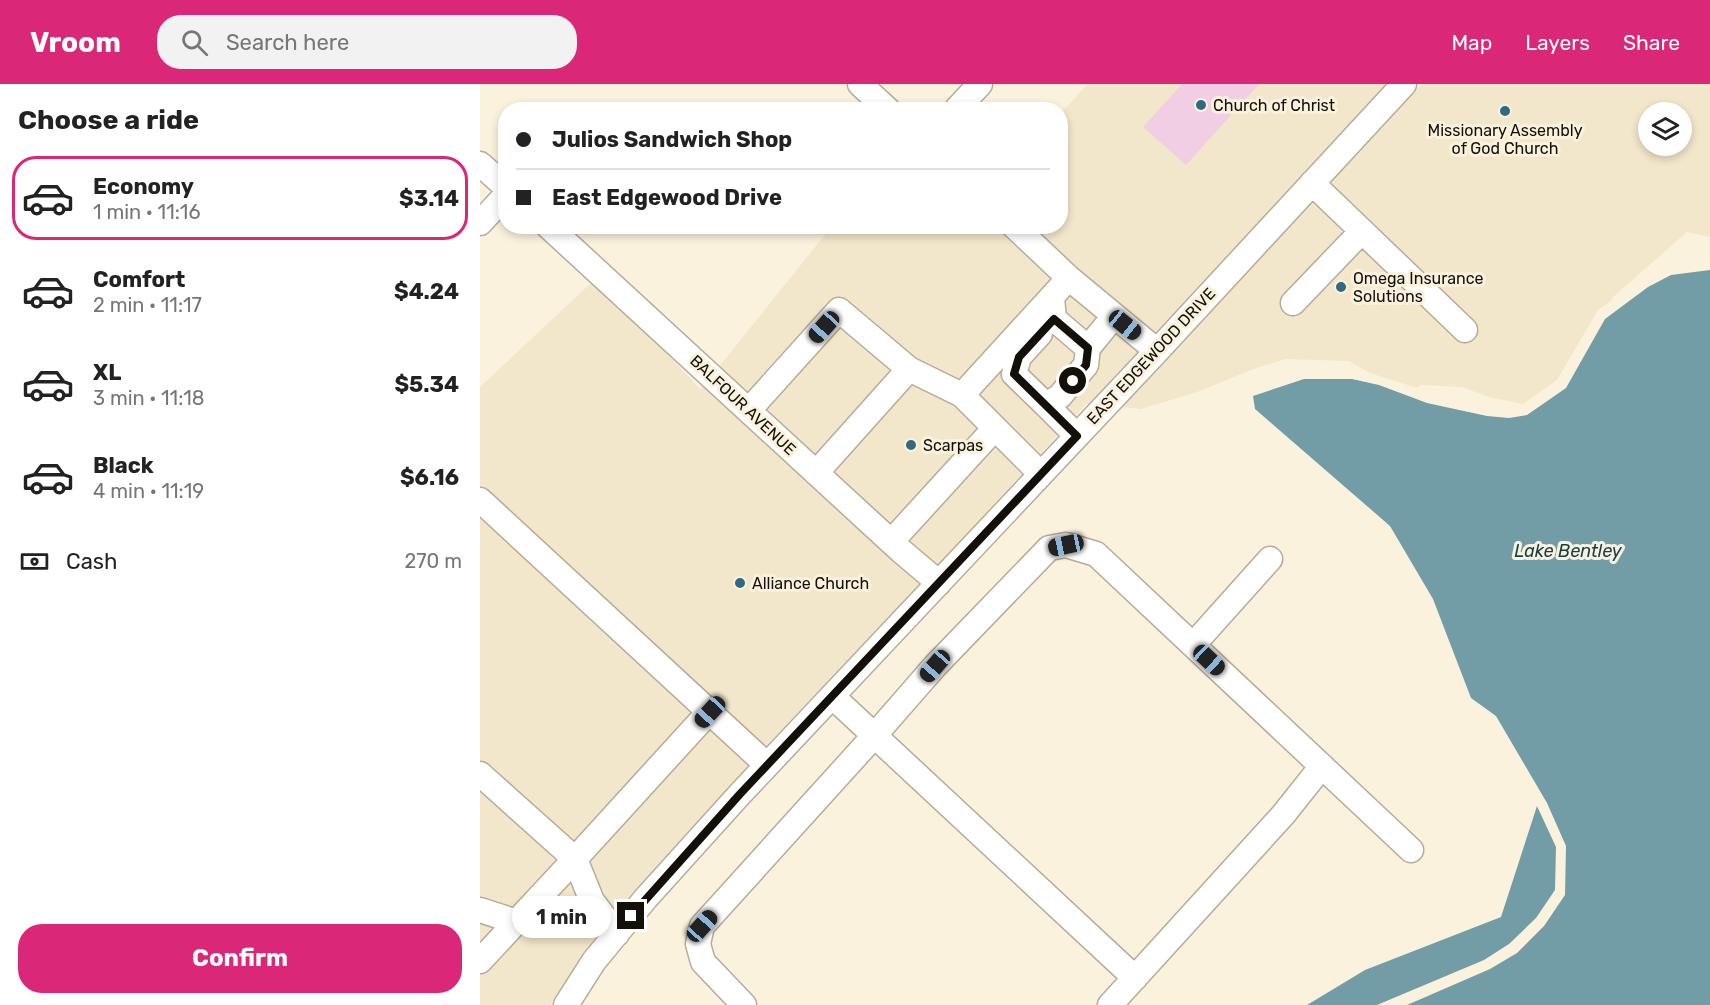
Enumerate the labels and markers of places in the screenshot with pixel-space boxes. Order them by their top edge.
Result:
place label: Church of Christ [1213,96,1335,115]
marker: Church of Christ [1194,98,1208,112]
marker: Missionary Assembly of God Church [1498,104,1512,118]
place label: Missionary Assembly of God Church [1428,121,1583,158]
place label: Omega Insurance Solutions [1353,269,1483,306]
marker: Omega Insurance Solutions [1334,280,1348,294]
place label: Scarpas [923,436,983,455]
marker: Scarpas [904,438,918,452]
place label: Alliance Church [752,574,869,593]
marker: Alliance Church [733,576,747,590]

